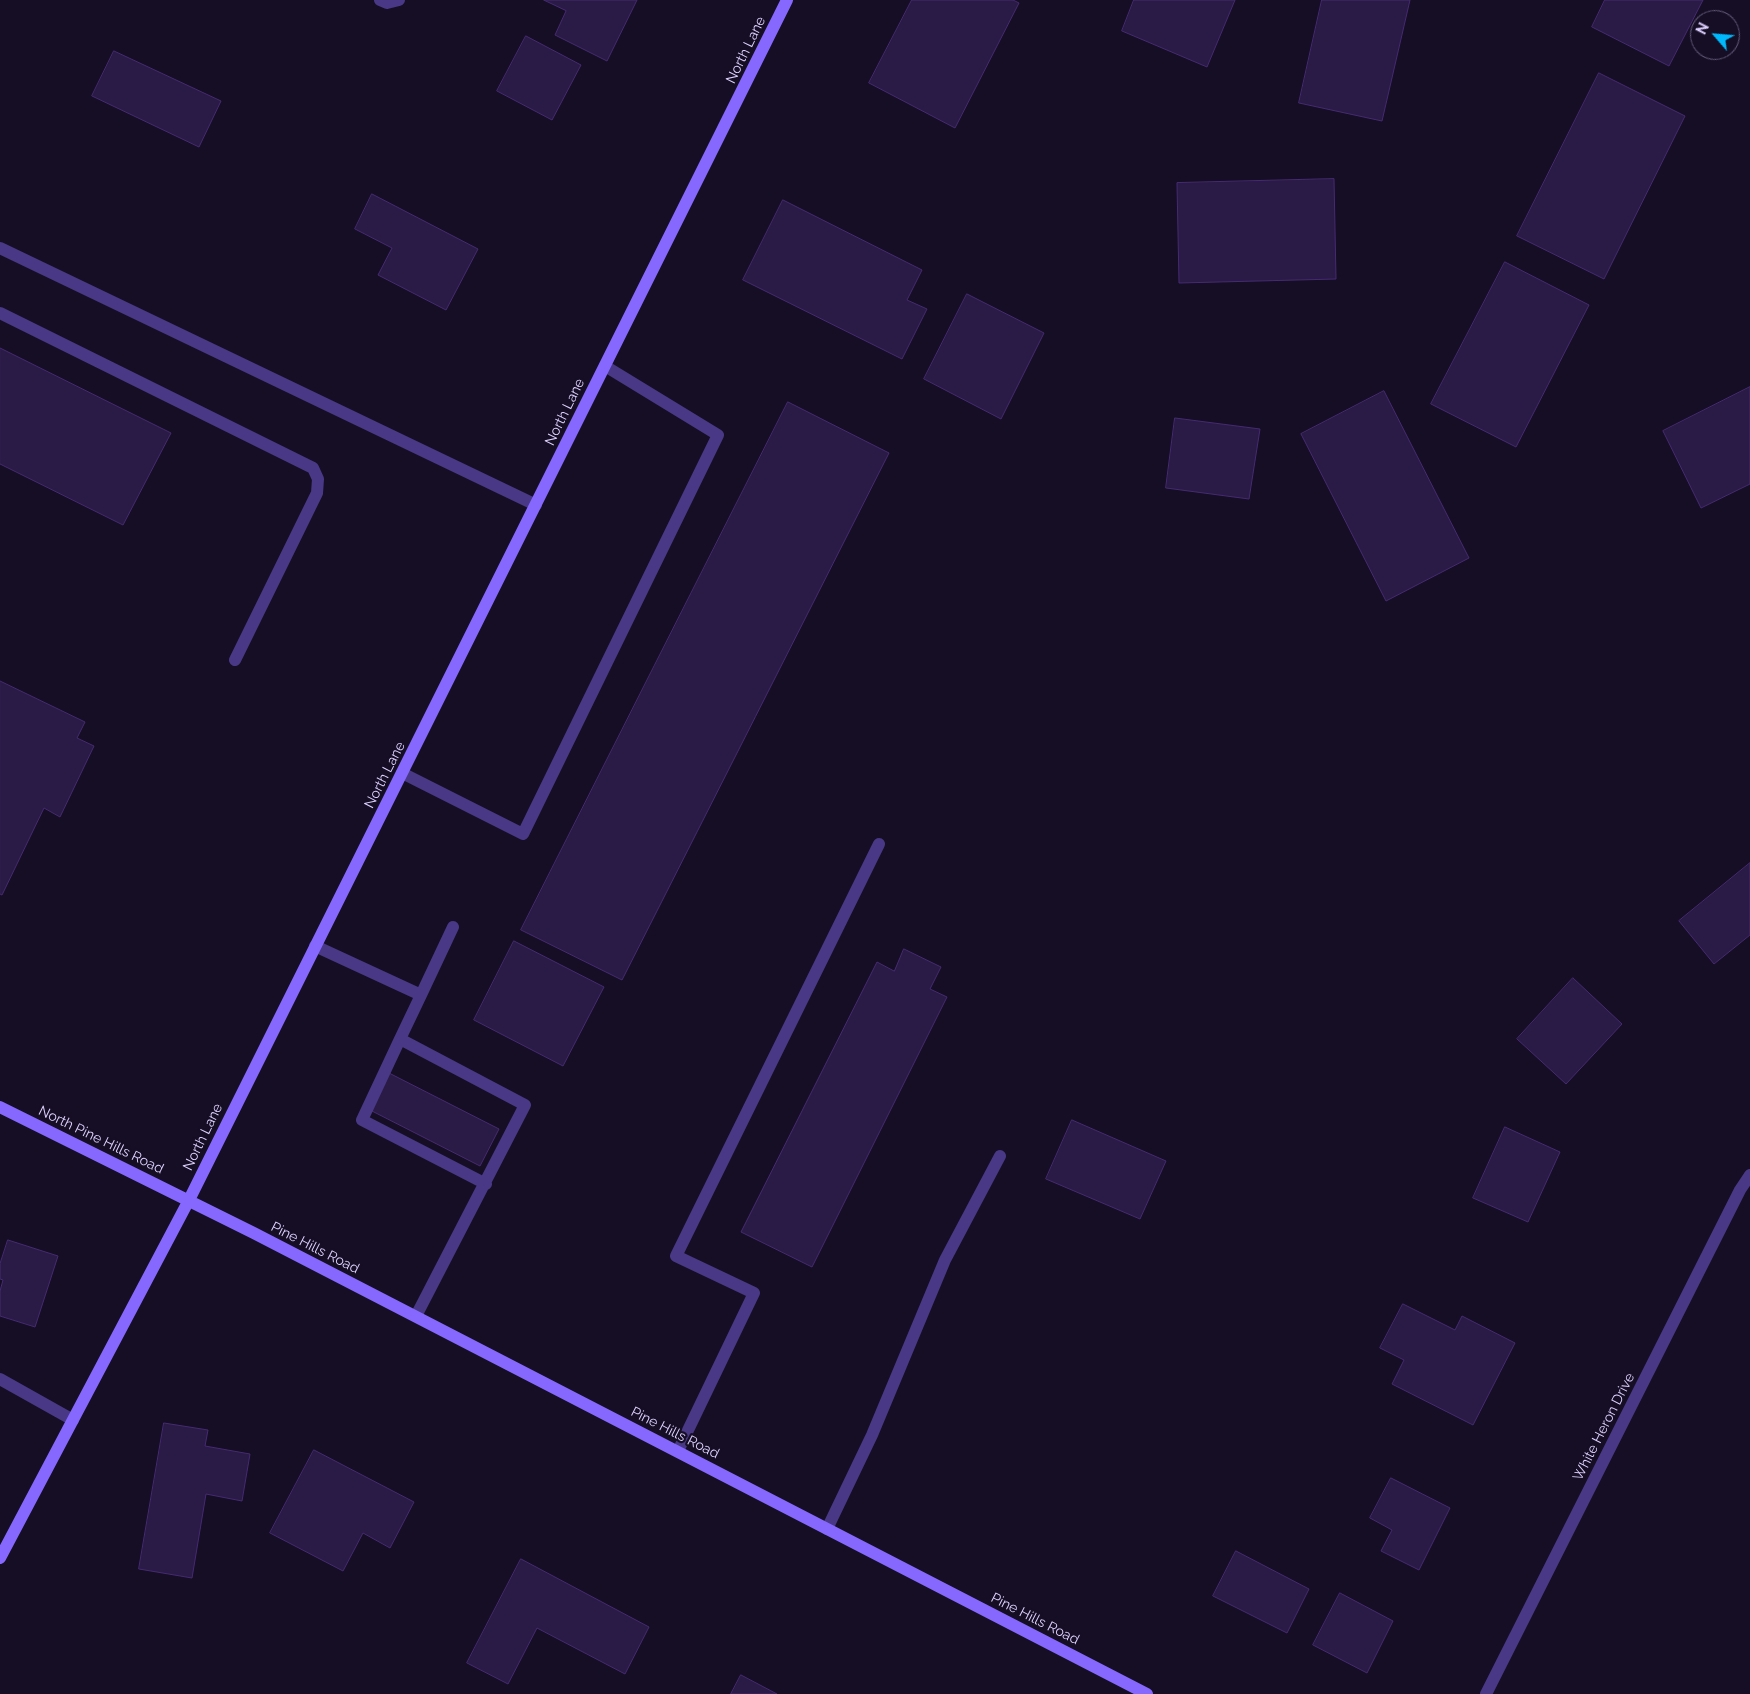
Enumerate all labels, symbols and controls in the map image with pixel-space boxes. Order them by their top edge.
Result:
north arrow [1690,10,1740,60]
street label: North Lane [723,14,769,86]
text: N [1693,20,1712,37]
street label: North Lane [542,376,588,448]
street label: North Lane [361,739,409,811]
street label: North Lane [180,1101,226,1173]
street label: North Pine Hills Road [36,1102,166,1178]
street label: Pine Hills Road [268,1219,362,1277]
street label: White Heron Drive [1570,1370,1638,1484]
street label: Pine Hills Road [628,1404,722,1462]
street label: Pine Hills Road [988,1590,1082,1648]

